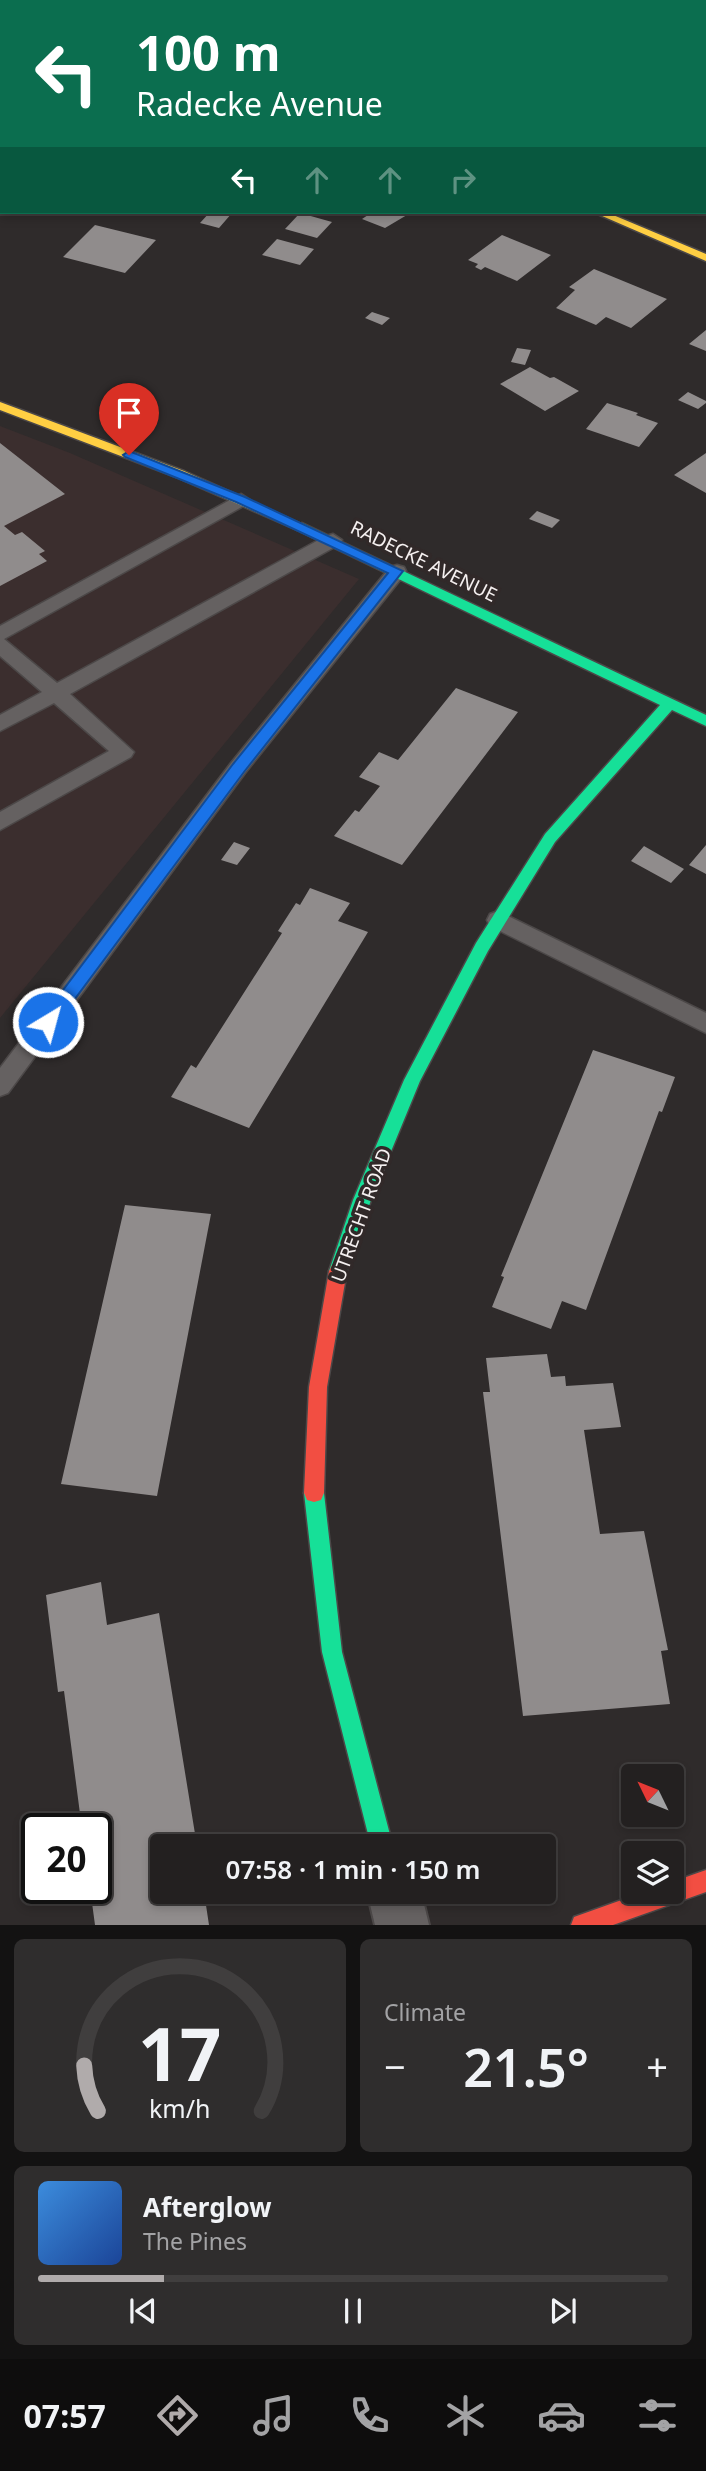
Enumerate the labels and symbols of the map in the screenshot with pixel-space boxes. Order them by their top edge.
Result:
pin [99,383,159,455]
street label: RADECKE AVENUE [346,514,502,608]
position arrow [11,985,85,1059]
street label: UTRECHT ROAD [325,1144,397,1286]
north arrow [621,1764,684,1827]
speed limit sign: 20 [21,1813,112,1904]

